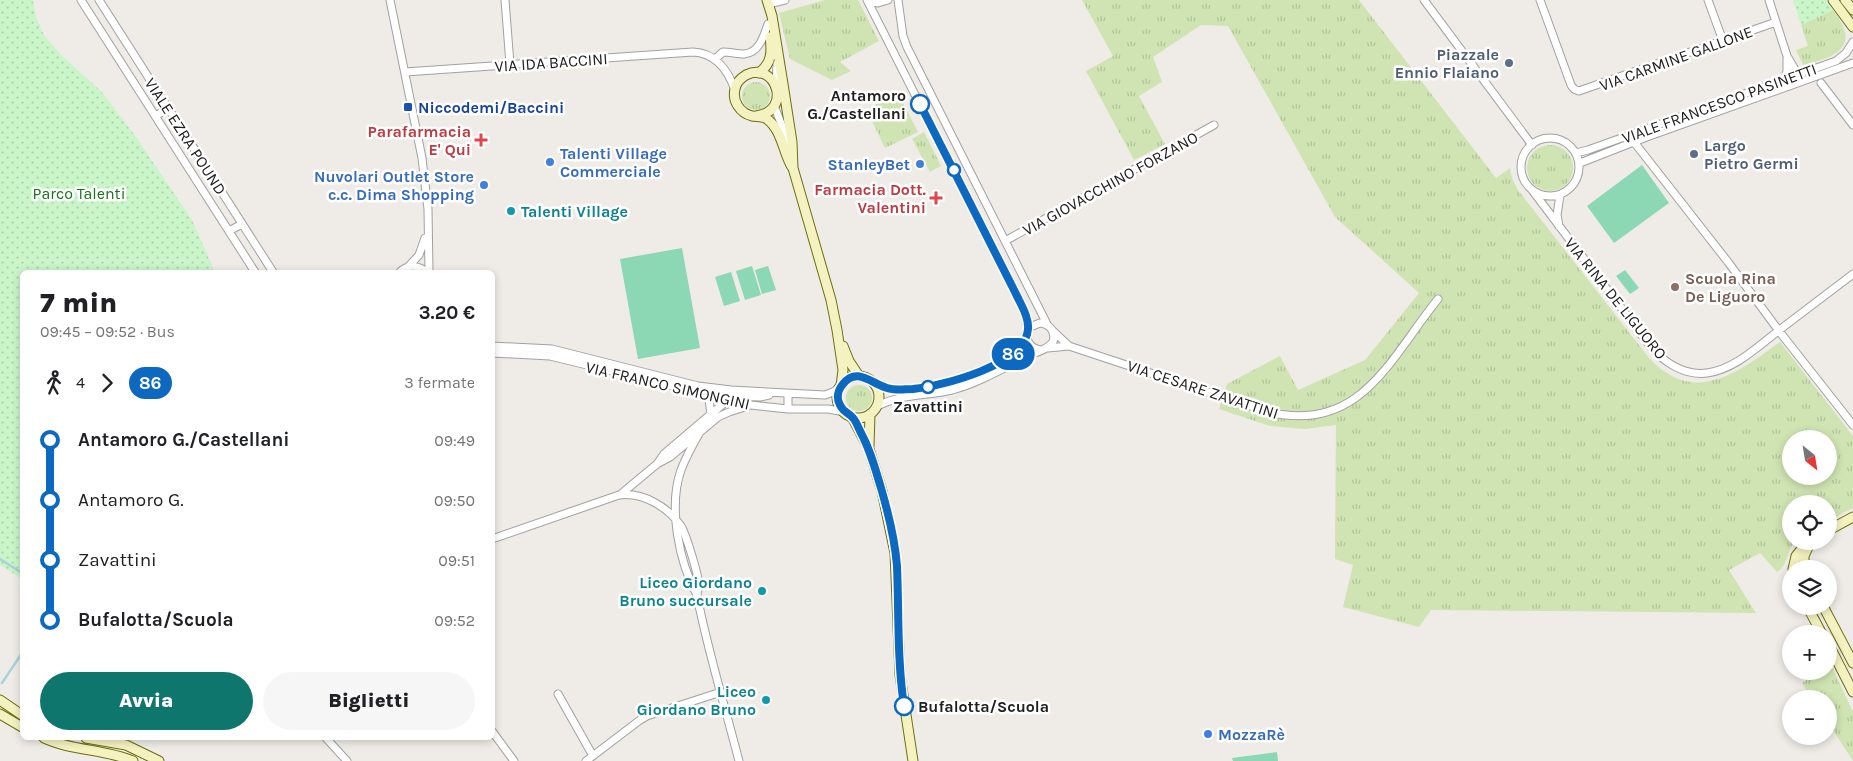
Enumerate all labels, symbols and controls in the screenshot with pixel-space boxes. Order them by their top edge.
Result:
street label: VIA CARMINE GALLONE [1597,22,1755,95]
place label: Piazzale Ennio Flaiano [1395,45,1499,82]
street label: VIA IDA BACCINI [494,49,608,76]
marker: Piazzale Ennio Flaiano [1503,57,1515,69]
street label: VIALE FRANCESCO PASINETTI [1619,59,1819,148]
street label: VIALE EZRA POUND [141,74,230,198]
place label: Antamoro G./Castellani [807,86,906,123]
marker: Antamoro G./Castellani [910,94,930,114]
place label: Niccodemi/Baccini [418,98,564,117]
marker: Niccodemi/Baccini [402,101,414,113]
place label: Parafarmacia E' Qui [368,122,471,159]
street label: VIA GIOVACCHINO FORZANO [1019,127,1201,240]
marker: Parafarmacia E' Qui [475,134,487,146]
place label: Largo Pietro Germi [1704,136,1799,173]
place label: Talenti Village Commerciale [560,144,667,181]
marker: Largo Pietro Germi [1688,148,1700,160]
place label: StanleyBet [828,155,910,174]
marker: Talenti Village Commerciale [544,156,556,168]
marker: StanleyBet [914,158,926,170]
unlabelled marker [947,163,961,177]
place label: Nuvolari Outlet Store c.c. Dima Shopping [314,167,474,204]
marker: Nuvolari Outlet Store c.c. Dima Shopping [478,179,490,191]
place label: Farmacia Dott. Valentini [814,180,927,217]
park label: Parco Talenti [33,184,125,203]
marker: Farmacia Dott. Valentini [930,192,942,204]
place label: Talenti Village [521,202,628,221]
marker: Talenti Village [505,205,517,217]
street label: VIA RINA DE LIGUORO [1561,234,1671,363]
place label: Scuola Rina De Liguoro [1685,269,1776,306]
marker: Scuola Rina De Liguoro [1669,281,1681,293]
text: 7 min [40,286,117,319]
text: 3.20 € [419,302,475,324]
text: 09:45 – 09:52 · Bus [40,322,175,341]
line badge: 86 [990,338,1036,370]
text: 86 [1002,343,1024,365]
street label: VIA CESARE ZAVATTINI [1125,356,1281,423]
street label: VIA FRANCO SIMONGINI [584,357,752,414]
icon: walk [40,369,68,397]
icon: forward [93,369,121,397]
text: 86 [139,372,162,394]
text: 4 [76,373,85,392]
text: 3 fermate [404,373,475,392]
marker: Zavattini [921,380,935,394]
place label: Zavattini [893,397,963,416]
text: Antamoro G./Castellani [78,429,290,451]
north arrow [1782,430,1838,485]
map controls [1782,430,1837,745]
text: 09:49 [434,431,475,450]
text: Antamoro G. [78,489,184,511]
text: 09:50 [434,491,475,510]
button: locate [1782,495,1837,550]
text: Zavattini [78,549,157,571]
text: 09:51 [438,551,475,570]
button: layers [1782,560,1837,615]
place label: Liceo Giordano Bruno succursale [619,573,752,610]
marker: Liceo Giordano Bruno succursale [756,585,768,597]
text: Bufalotta/Scuola [78,609,234,631]
text: 09:52 [434,611,475,630]
button: + [1782,625,1837,680]
button: Avvia [40,672,253,730]
button: Biglietti [263,672,475,730]
place label: Liceo Giordano Bruno [637,682,756,719]
button: − [1782,690,1837,745]
marker: Liceo Giordano Bruno [760,694,772,706]
marker: Bufalotta/Scuola [894,696,914,716]
place label: Bufalotta/Scuola [918,697,1049,716]
place label: MozzaRè [1218,725,1285,744]
marker: MozzaRè [1202,728,1214,740]

